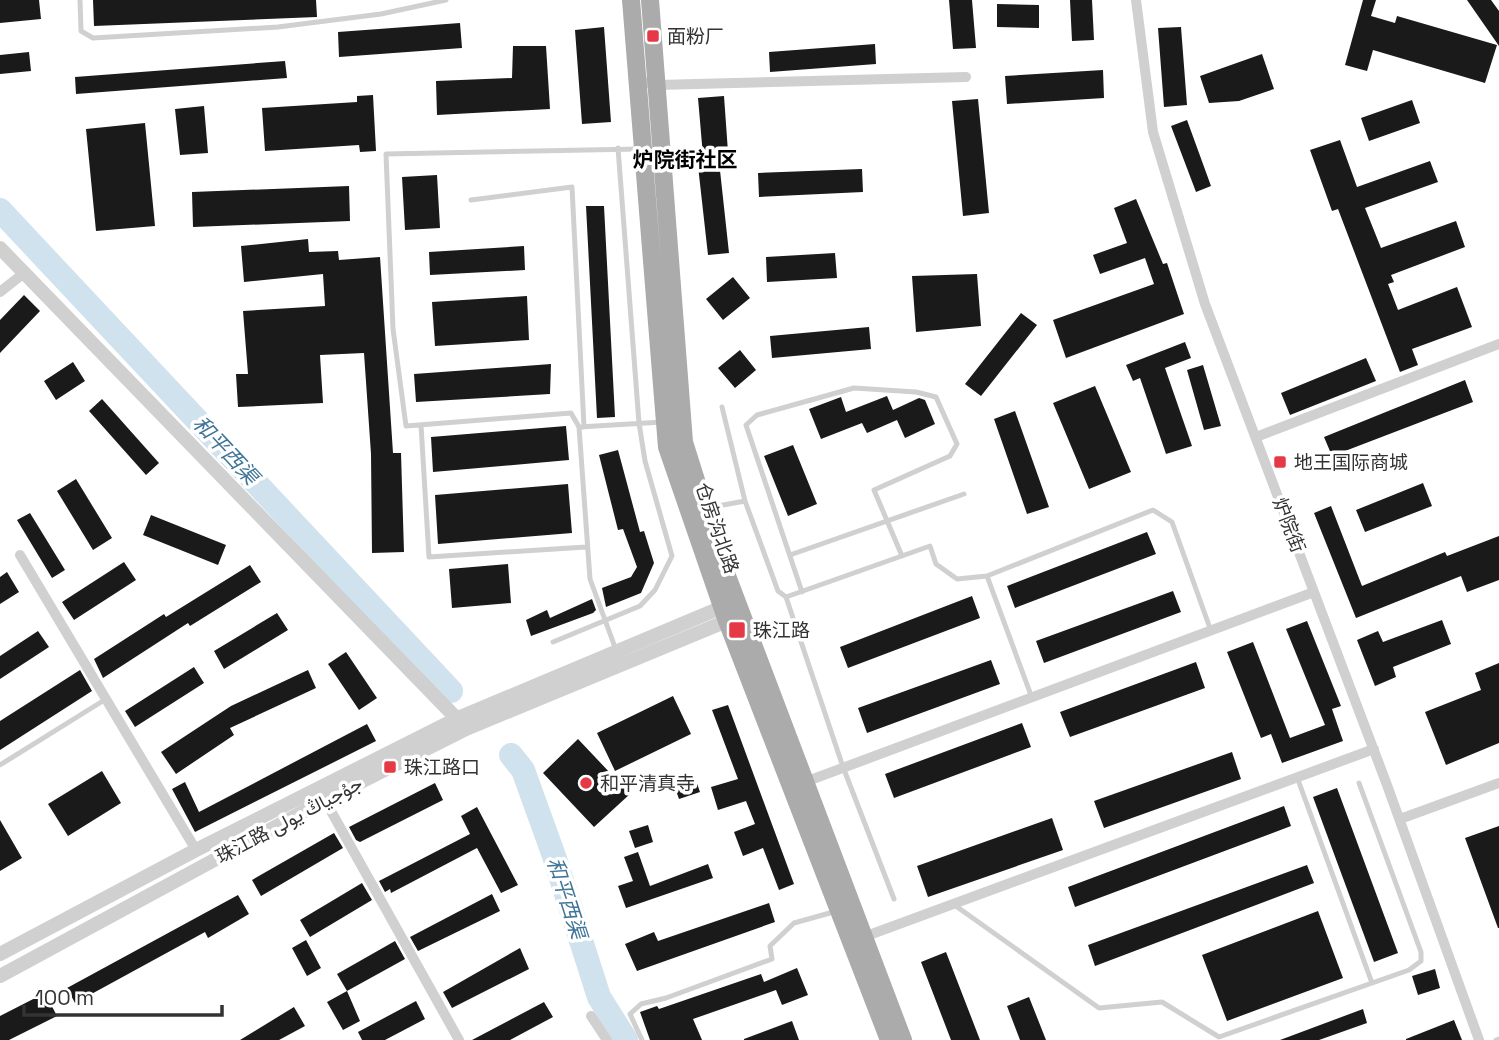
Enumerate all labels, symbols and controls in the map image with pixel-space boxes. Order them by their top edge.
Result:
place label: 面粉厂 [667,24,724,49]
marker: 面粉厂 [645,28,661,44]
district label: 炉院街社区 [633,146,738,173]
water label: 和平西渠 [187,410,267,492]
place label: 地王国际商城 [1294,450,1408,475]
marker: 地王国际商城 [1272,454,1288,470]
street label: 仓房沟北路 [690,479,744,577]
street label: 炉院街 [1267,494,1311,556]
place label: 珠江路 [753,618,810,643]
marker: 珠江路 [727,620,747,640]
place label: 珠江路口 [404,755,480,780]
marker: 珠江路口 [382,759,398,775]
street label: 珠江路 جۇجياڭ يولى [211,771,367,869]
place label: 和平清真寺 [600,771,695,796]
marker: 和平清真寺 [578,775,594,791]
water label: 和平西渠 [541,854,594,945]
scale bar [24,974,222,1018]
text: 100 m [35,984,94,1011]

